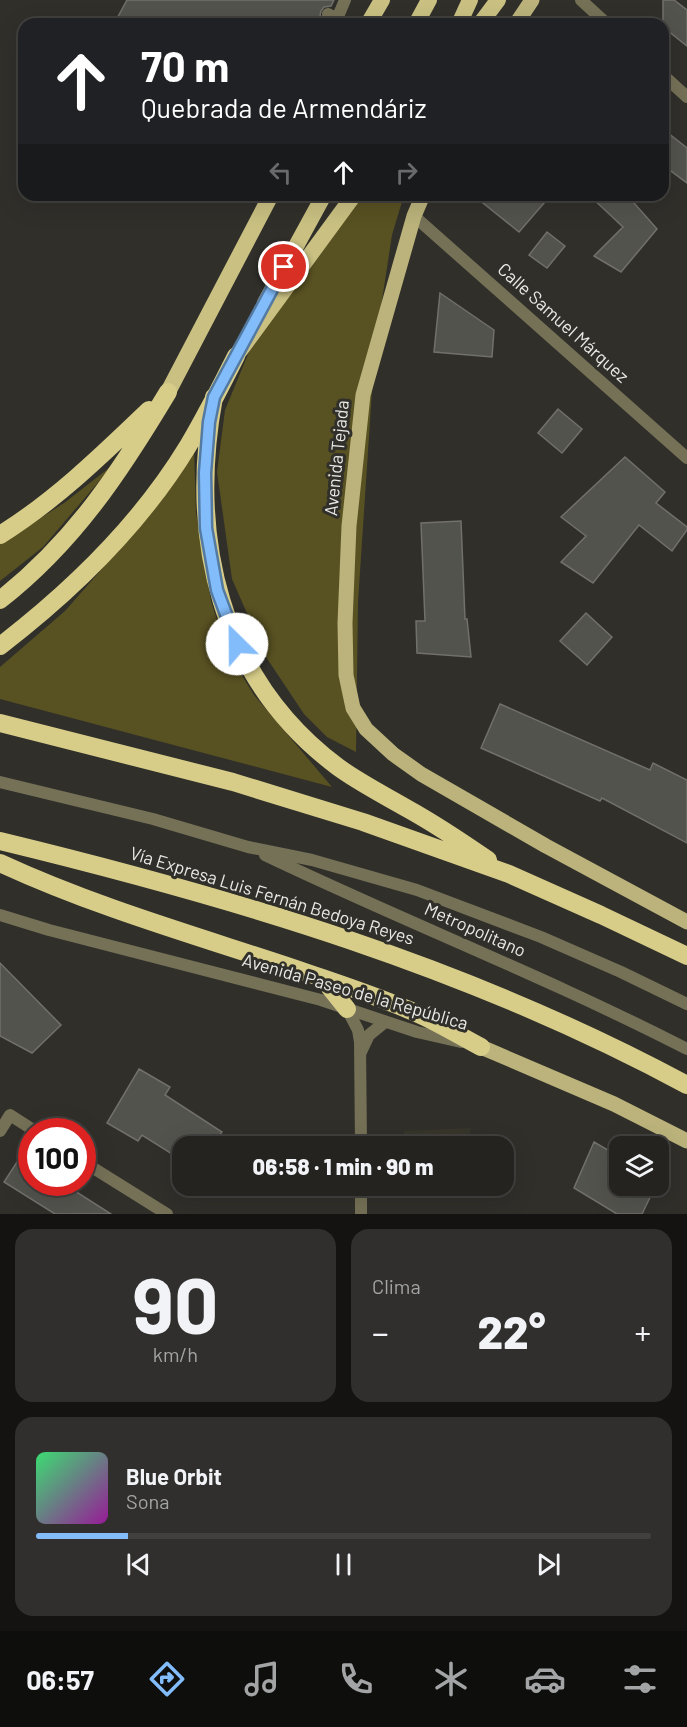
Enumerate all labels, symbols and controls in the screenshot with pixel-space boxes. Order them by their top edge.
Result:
text: 70 m [141,40,229,90]
icon: ahead [42,42,120,120]
text: Quebrada de Armendáriz [141,91,427,123]
icon: left [264,156,297,189]
icon: ahead [327,156,360,189]
icon: right [390,156,423,189]
pin [258,241,309,292]
icon: arrive [267,250,300,283]
street label: Calle Samuel Márquez [494,258,634,387]
street label: Avenida Tejada [319,399,353,517]
position arrow [205,612,269,676]
street label: Vía Expresa Luis Fernán Bedoya Reyes [128,841,417,949]
street label: Metropolitano [421,897,530,961]
street label: Avenida Paseo de la República [240,948,471,1034]
speed limit sign: 100 [18,1118,96,1196]
map controls [609,1136,669,1196]
button: layers [609,1136,669,1196]
text: 06:58 · 1 min · 90 m [253,1153,433,1179]
text: 90 [133,1256,218,1350]
text: Clima [372,1274,421,1298]
text: 22° [478,1304,545,1358]
text: − [372,1312,389,1352]
text: + [634,1312,651,1352]
text: km/h [153,1342,198,1366]
text: Blue Orbit [126,1463,222,1489]
text: Sona [126,1489,170,1513]
icon: previous [122,1548,155,1581]
icon: pause [327,1548,360,1581]
icon: next [532,1548,565,1581]
icon: directions [146,1658,188,1700]
icon: music [241,1658,283,1700]
icon: phone [335,1658,377,1700]
icon: climate [430,1658,472,1700]
icon: car [524,1658,566,1700]
icon: filters [619,1658,661,1700]
text: 06:57 [26,1663,94,1695]

